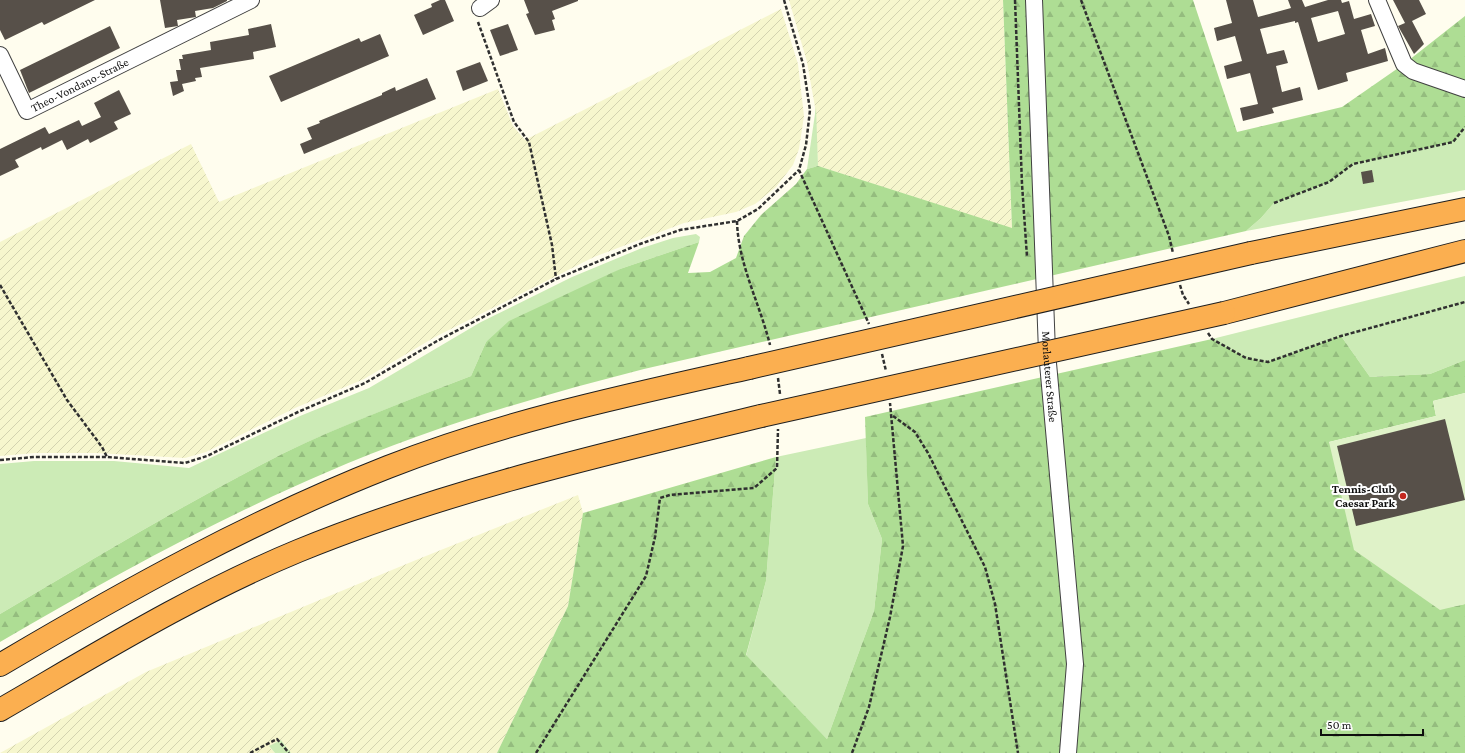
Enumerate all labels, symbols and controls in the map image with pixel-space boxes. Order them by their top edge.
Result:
street label: Theo-Vondano-Straße [29,55,131,115]
street label: Morlauterer Straße [1039,331,1060,423]
place label: Tennis-Club Caesar Park [1332,482,1395,510]
marker: Tennis-Club Caesar Park [1398,491,1408,501]
scale bar [1321,711,1423,737]
text: 50 m [1327,718,1352,732]

